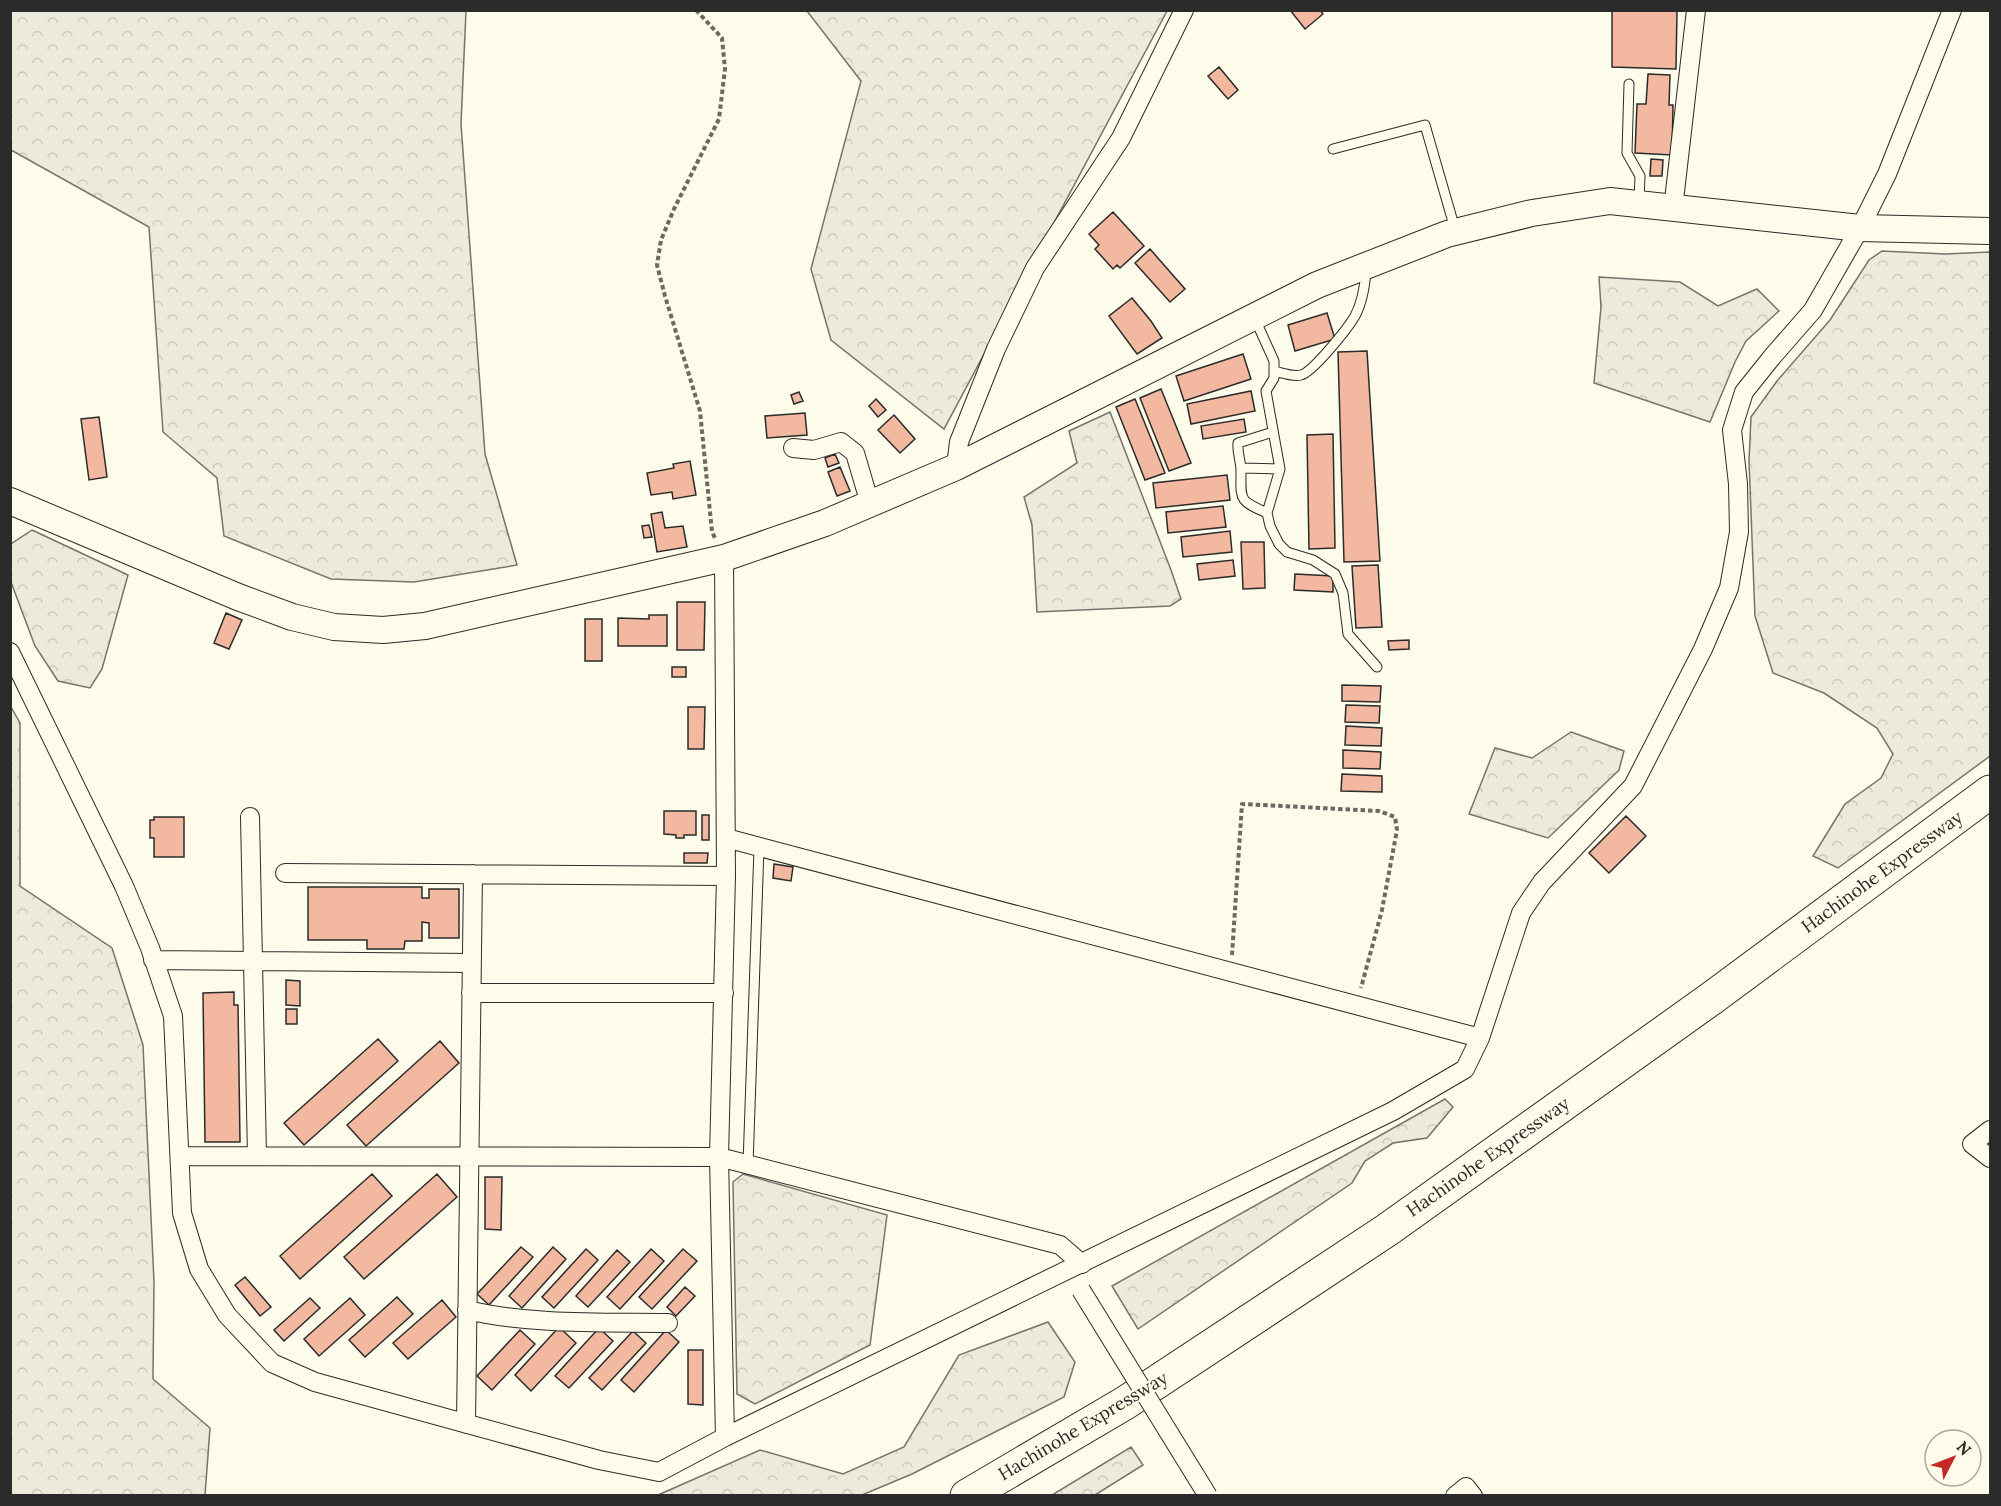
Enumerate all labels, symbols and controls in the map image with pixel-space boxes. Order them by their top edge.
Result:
street label: Hachinohe Expressway [1797,805,1967,938]
street label: Hachinohe Expressway [1402,1091,1574,1222]
street label: Hachinohe Expressway [994,1366,1172,1485]
north arrow [1923,1428,1983,1488]
text: N [1953,1437,1976,1459]

